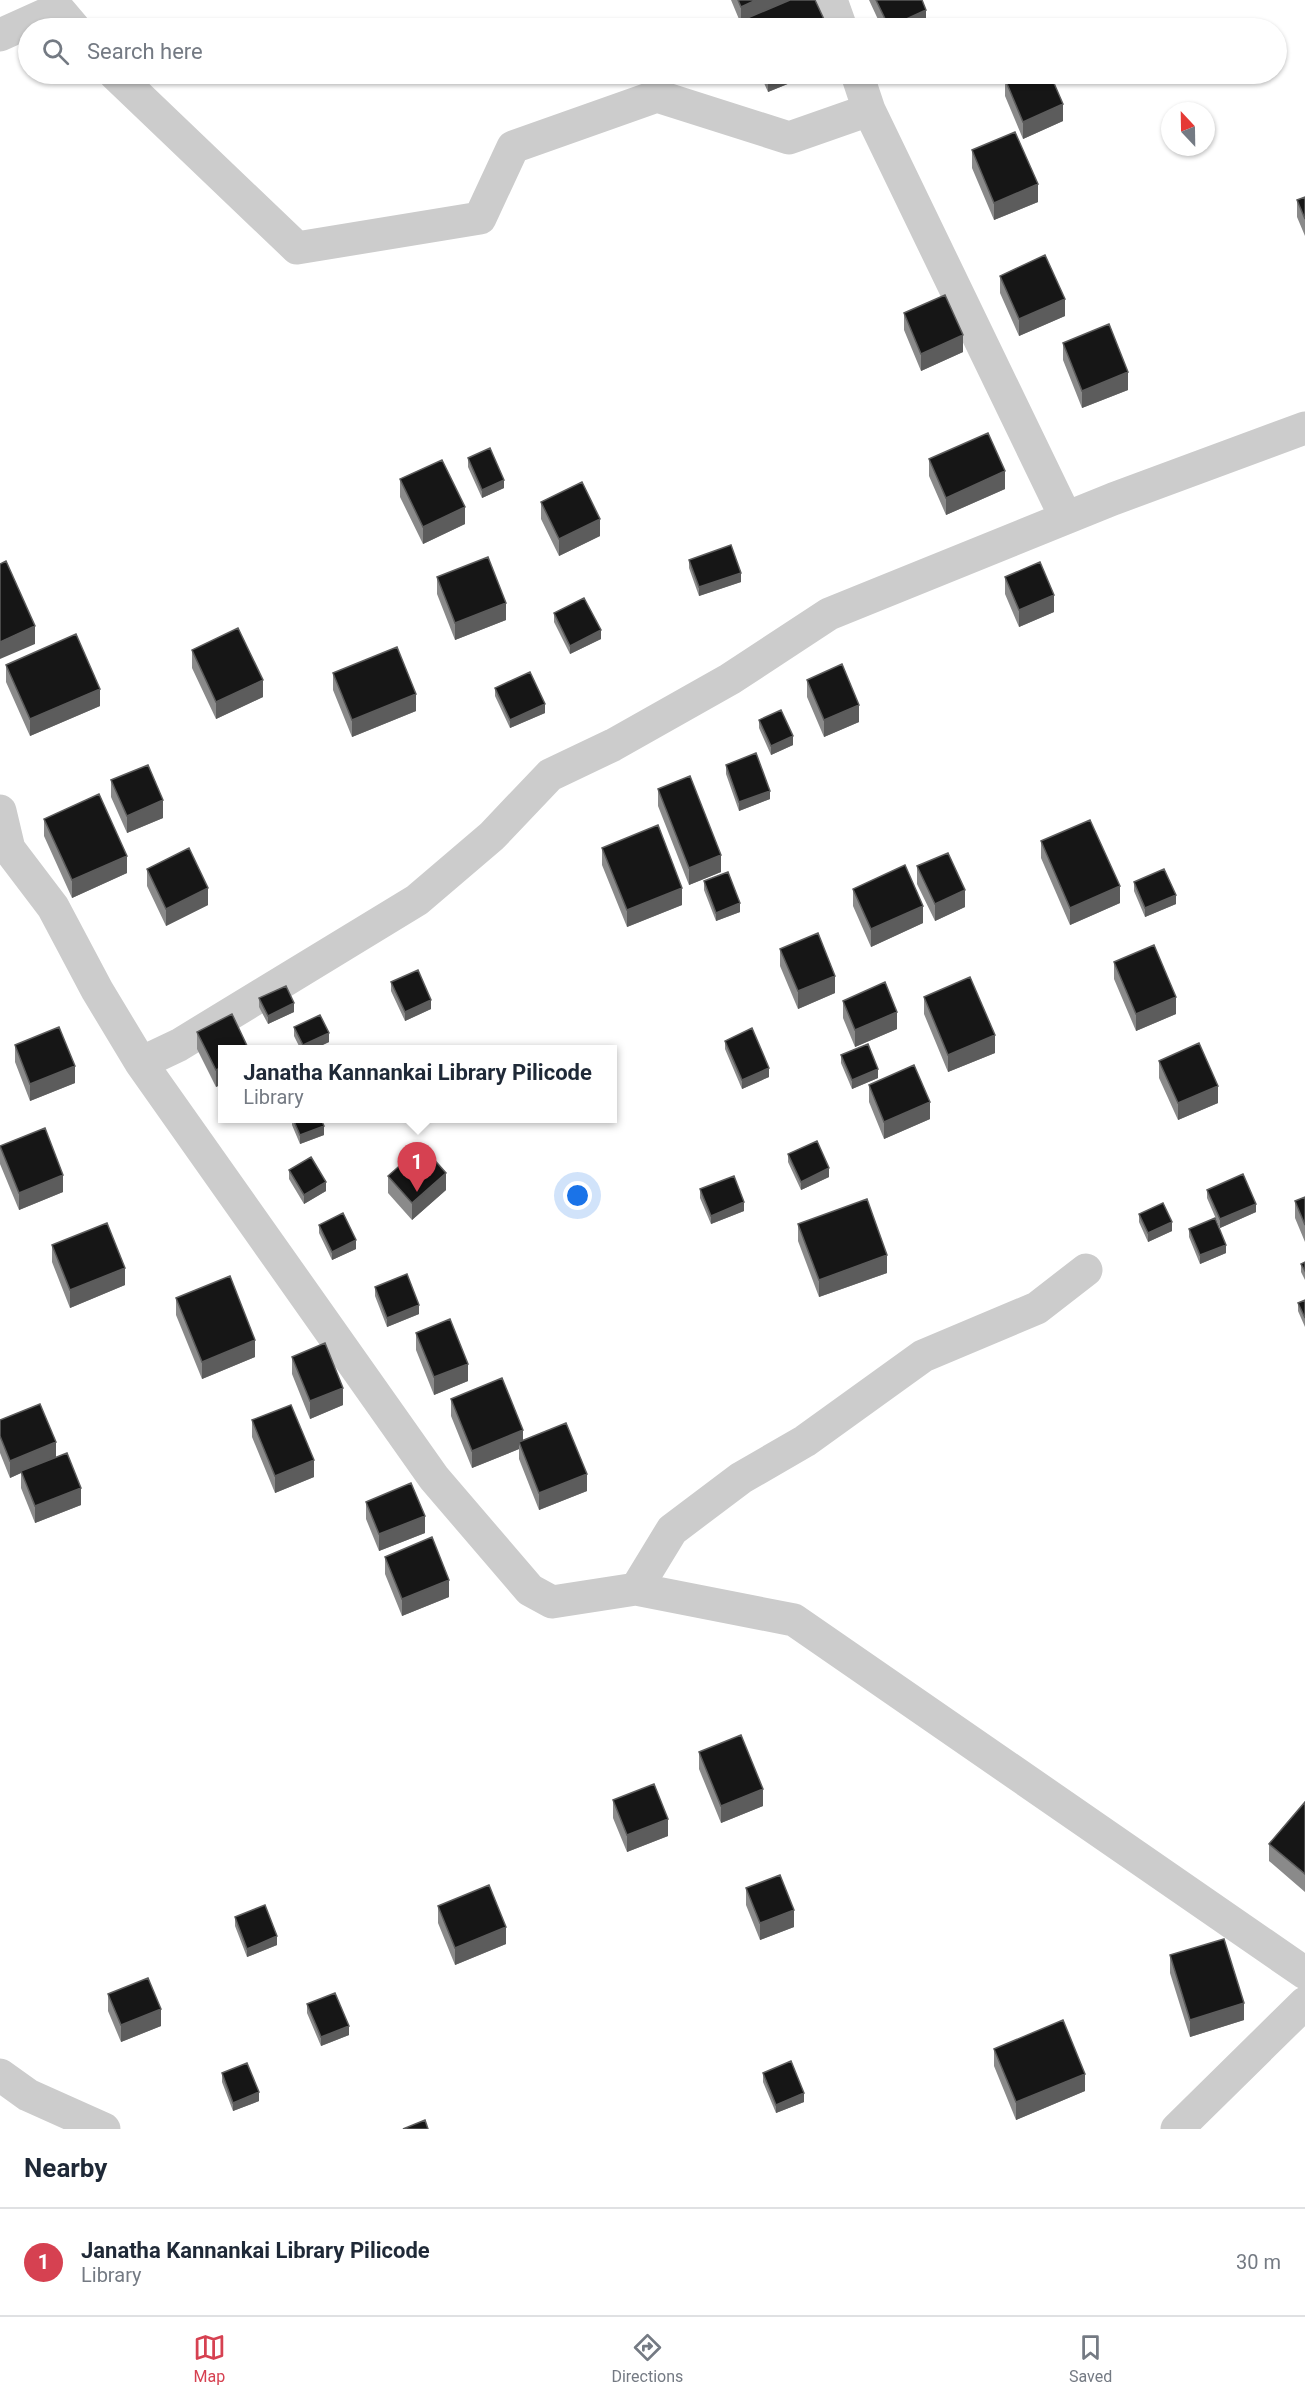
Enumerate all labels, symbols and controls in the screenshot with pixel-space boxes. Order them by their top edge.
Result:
search box [18,18,1287,84]
icon: search [39,35,72,68]
text: Search here [87,39,203,64]
north arrow [1161,102,1215,156]
popup [218,1045,617,1123]
text: Janatha Kannankai Library Pilicode [243,1060,592,1085]
text: Library [243,1085,304,1109]
pin: 1 [398,1142,436,1192]
your location [563,1181,592,1210]
text: Nearby [24,2153,107,2183]
text: Janatha Kannankai Library Pilicode [81,2238,430,2263]
text: 1 [38,2250,49,2274]
text: 30 m [1236,2250,1281,2274]
text: Library [81,2263,142,2287]
tab: Map [193,2331,226,2386]
tab: Directions [611,2331,683,2386]
tab: Saved [1069,2331,1112,2386]

